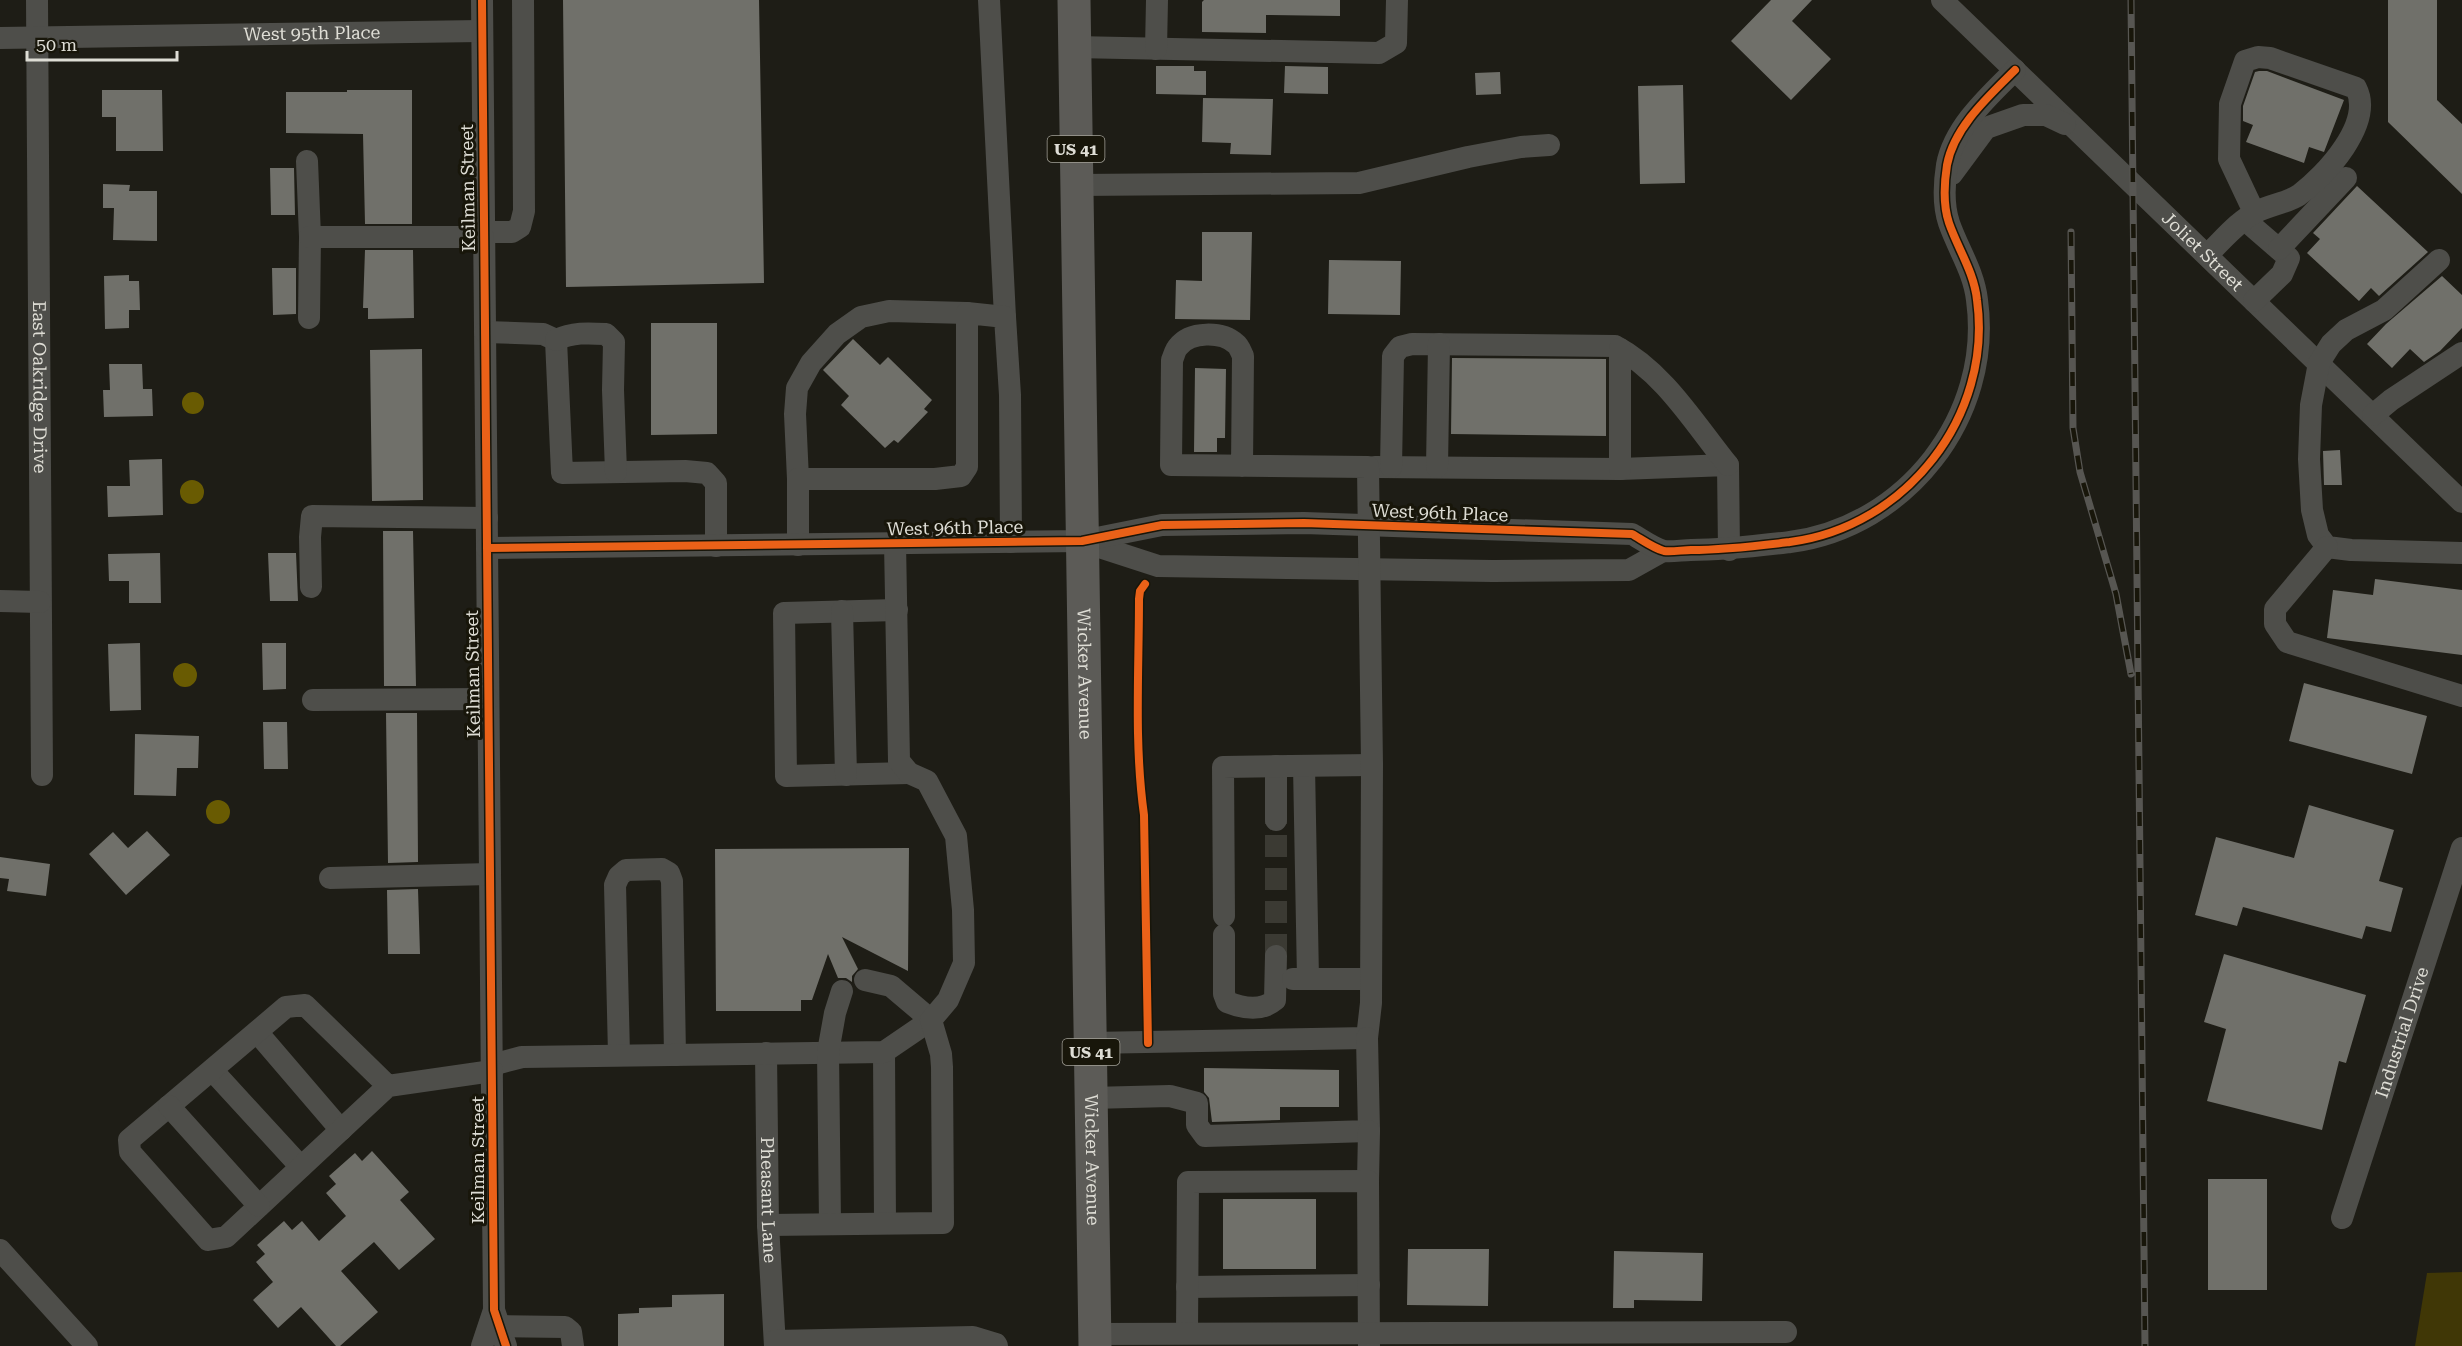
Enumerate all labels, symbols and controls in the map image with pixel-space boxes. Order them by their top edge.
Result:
street label: West 95th Place [243,21,381,44]
scale bar [27,24,177,62]
text: 50 m [36,34,77,55]
street label: Keilman Street [456,124,479,252]
road number: US 41 [1048,136,1104,162]
street label: Joliet Street [2158,207,2248,295]
street label: East Oakridge Drive [29,301,51,474]
street label: West 96th Place [1371,500,1509,525]
street label: West 96th Place [886,516,1024,539]
street label: Wicker Avenue [1073,608,1097,740]
street label: Keilman Street [461,610,484,738]
street label: Industrial Drive [2371,964,2433,1101]
road number: US 41 [1062,1039,1120,1065]
street label: Wicker Avenue [1081,1094,1104,1226]
street label: Keilman Street [467,1096,488,1224]
street label: Pheasant Lane [757,1137,781,1264]

